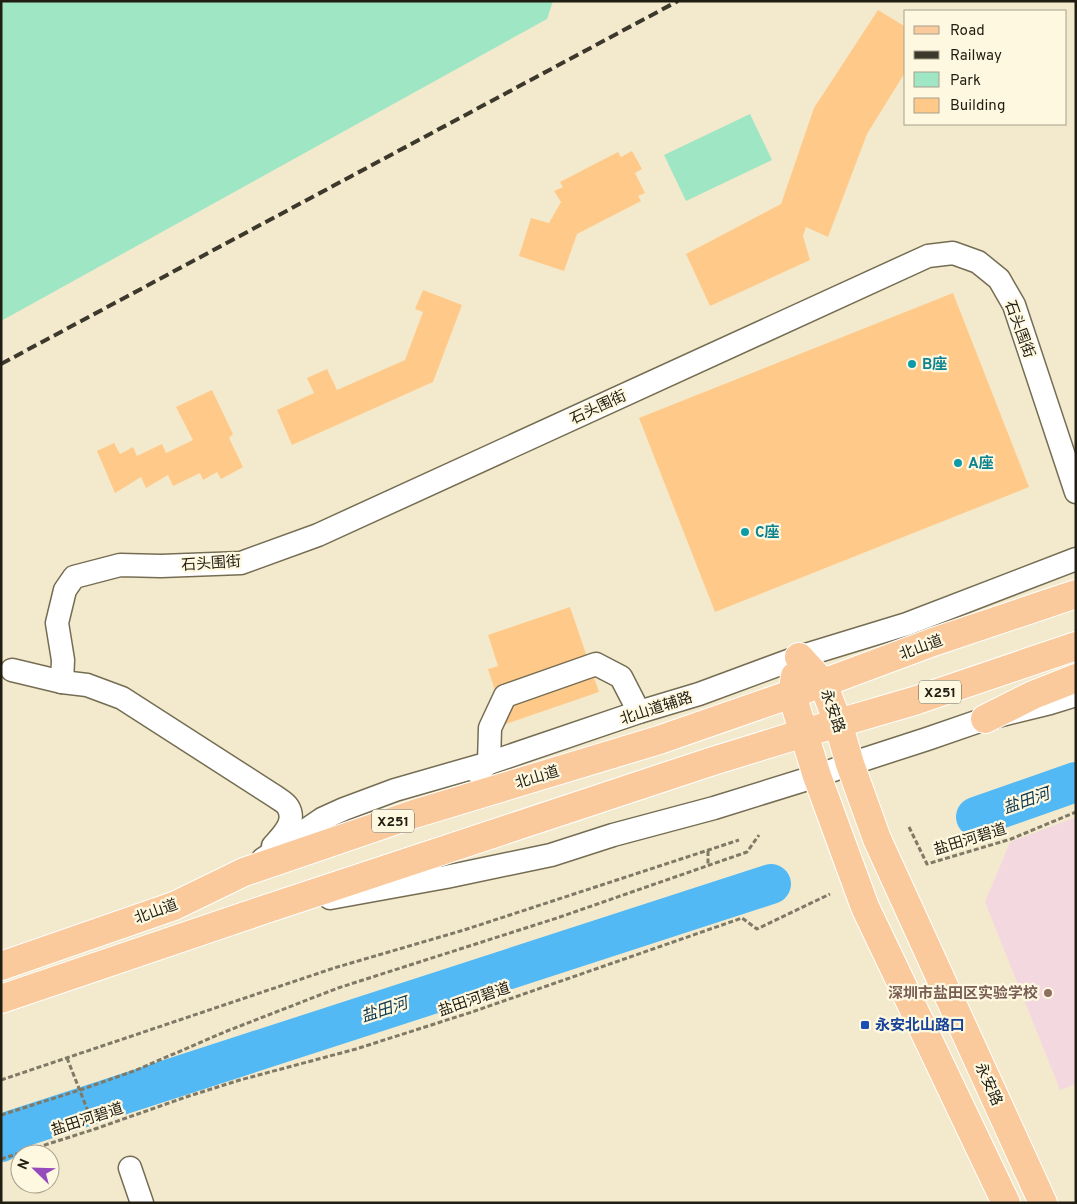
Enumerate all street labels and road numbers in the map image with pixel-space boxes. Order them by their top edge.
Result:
street label: 石头围街 [999,298,1038,361]
street label: 石头围街 [567,387,630,430]
street label: 石头围街 [181,553,242,576]
street label: 北山道 [897,631,946,665]
road number: X251 [919,680,961,704]
street label: 永安路 [815,687,848,736]
street label: 北山道辅路 [618,688,695,730]
street label: 北山道 [513,762,562,794]
road number: X251 [372,809,414,832]
street label: 盐田河碧道 [931,819,1009,860]
street label: 北山道 [132,895,181,929]
street label: 盐田河碧道 [436,978,513,1022]
street label: 永安路 [970,1060,1005,1109]
street label: 盐田河碧道 [49,1099,126,1141]

